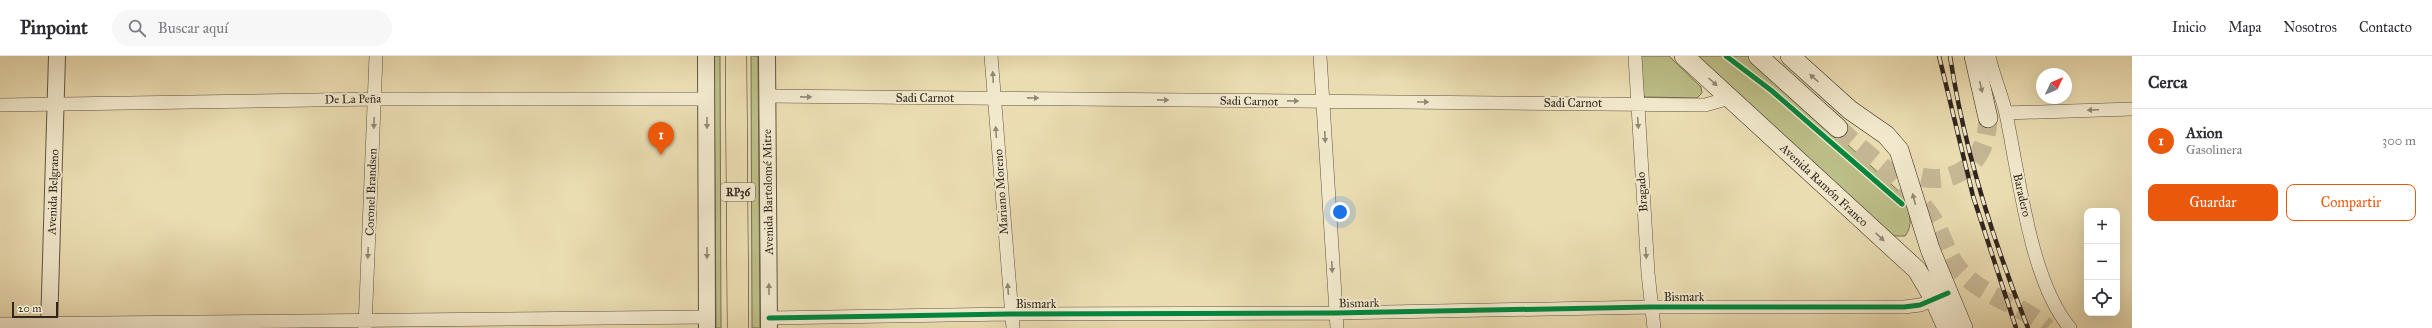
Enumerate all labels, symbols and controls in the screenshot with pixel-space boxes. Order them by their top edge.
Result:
search box [112,10,392,46]
text: Pinpoint [20,16,88,39]
icon: search [126,17,148,39]
text: Buscar aquí [158,19,228,37]
text: Inicio [2172,19,2206,36]
text: Mapa [2228,19,2261,36]
text: Nosotros [2283,19,2337,36]
text: Contacto [2359,19,2412,36]
north arrow [2036,68,2072,104]
one-way arrow [989,71,996,83]
text: Cerca [2148,72,2187,93]
one-way arrow [1809,73,1819,82]
one-way arrow [1708,77,1718,87]
one-way arrow [1978,81,1984,93]
street label: De La Peña [325,91,382,106]
street label: Sadi Carnot [896,91,955,105]
street label: Sadi Carnot [1220,93,1279,109]
one-way arrow [800,94,813,100]
one-way arrow [1027,95,1039,102]
street label: Sadi Carnot [1544,96,1603,110]
one-way arrow [1157,97,1170,103]
one-way arrow [1287,98,1299,105]
one-way arrow [1417,99,1430,105]
one-way arrow [2087,107,2099,114]
one-way arrow [370,117,377,129]
one-way arrow [704,117,710,130]
one-way arrow [1634,117,1641,129]
pin: 1 [648,122,674,155]
text: Axion [2186,124,2223,142]
one-way arrow [993,126,1000,138]
street label: Avenida Bartolomé Mitre [760,129,776,256]
one-way arrow [1322,131,1328,144]
text: 1 [2158,133,2164,149]
text: 300 m [2382,133,2416,149]
street label: Avenida Ramón Franco [1776,140,1871,229]
text: Gasolinera [2186,142,2242,158]
street label: Coronel Brandsen [362,147,380,236]
street label: Avenida Belgrano [44,149,62,236]
street label: Mariano Moreno [991,149,1011,235]
street label: Bragado [1634,171,1651,213]
street label: Baradero [2010,172,2034,218]
road number: RP36 [721,183,755,201]
button: Guardar [2148,184,2278,221]
button: Compartir [2286,184,2416,221]
one-way arrow [1911,192,1917,204]
your location [1330,202,1350,222]
map controls [2084,208,2120,316]
button: + [2084,208,2120,244]
one-way arrow [1875,232,1885,242]
button: − [2084,244,2120,280]
one-way arrow [365,247,371,260]
one-way arrow [704,247,710,260]
one-way arrow [1643,247,1650,259]
one-way arrow [1329,261,1336,273]
button: locate [2084,280,2120,316]
one-way arrow [766,282,772,295]
one-way arrow [1005,283,1012,295]
street label: Bismark [1664,290,1705,304]
street label: Bismark [1339,296,1380,310]
street label: Bismark [1016,297,1057,311]
scale bar [12,300,58,319]
text: 20 m [18,302,41,315]

